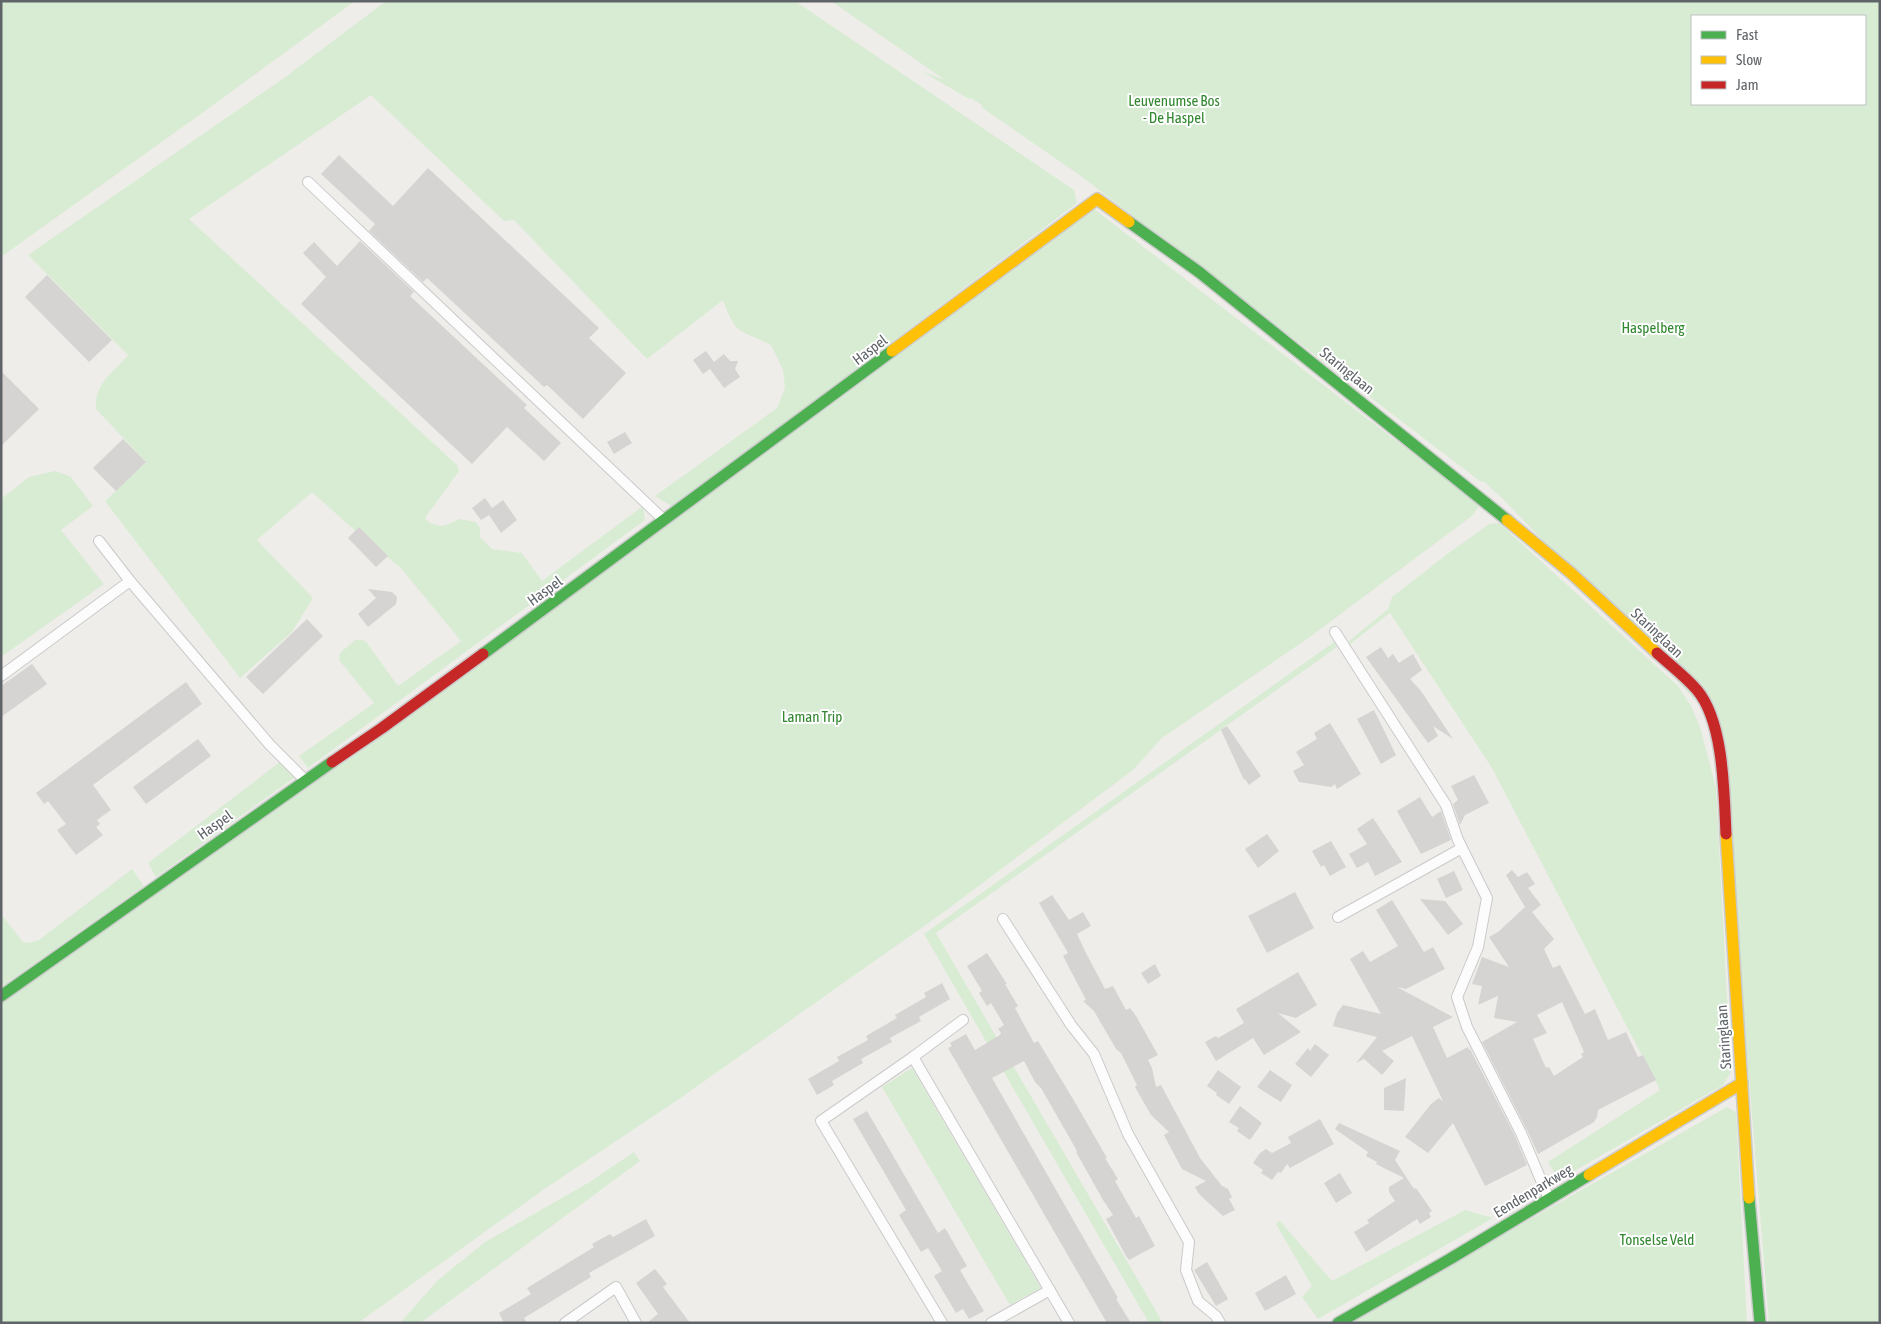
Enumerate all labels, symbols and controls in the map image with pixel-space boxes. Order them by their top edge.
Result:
legend [1691,15,1866,105]
text: Fast [1736,26,1758,43]
text: Slow [1736,51,1762,68]
text: Jam [1736,76,1759,93]
park label: Leuvenumse Bos - De Haspel [1128,92,1220,126]
park label: Haspelberg [1621,319,1685,336]
street label: Haspel [849,331,890,368]
street label: Staringlaan [1317,344,1378,397]
street label: Haspel [524,572,565,609]
street label: Staringlaan [1628,604,1687,661]
park label: Laman Trip [782,708,842,725]
street label: Haspel [194,806,236,843]
street label: Staringlaan [1713,1004,1734,1070]
street label: Eendenparkweg [1490,1160,1576,1221]
park label: Tonselse Veld [1620,1231,1694,1248]

